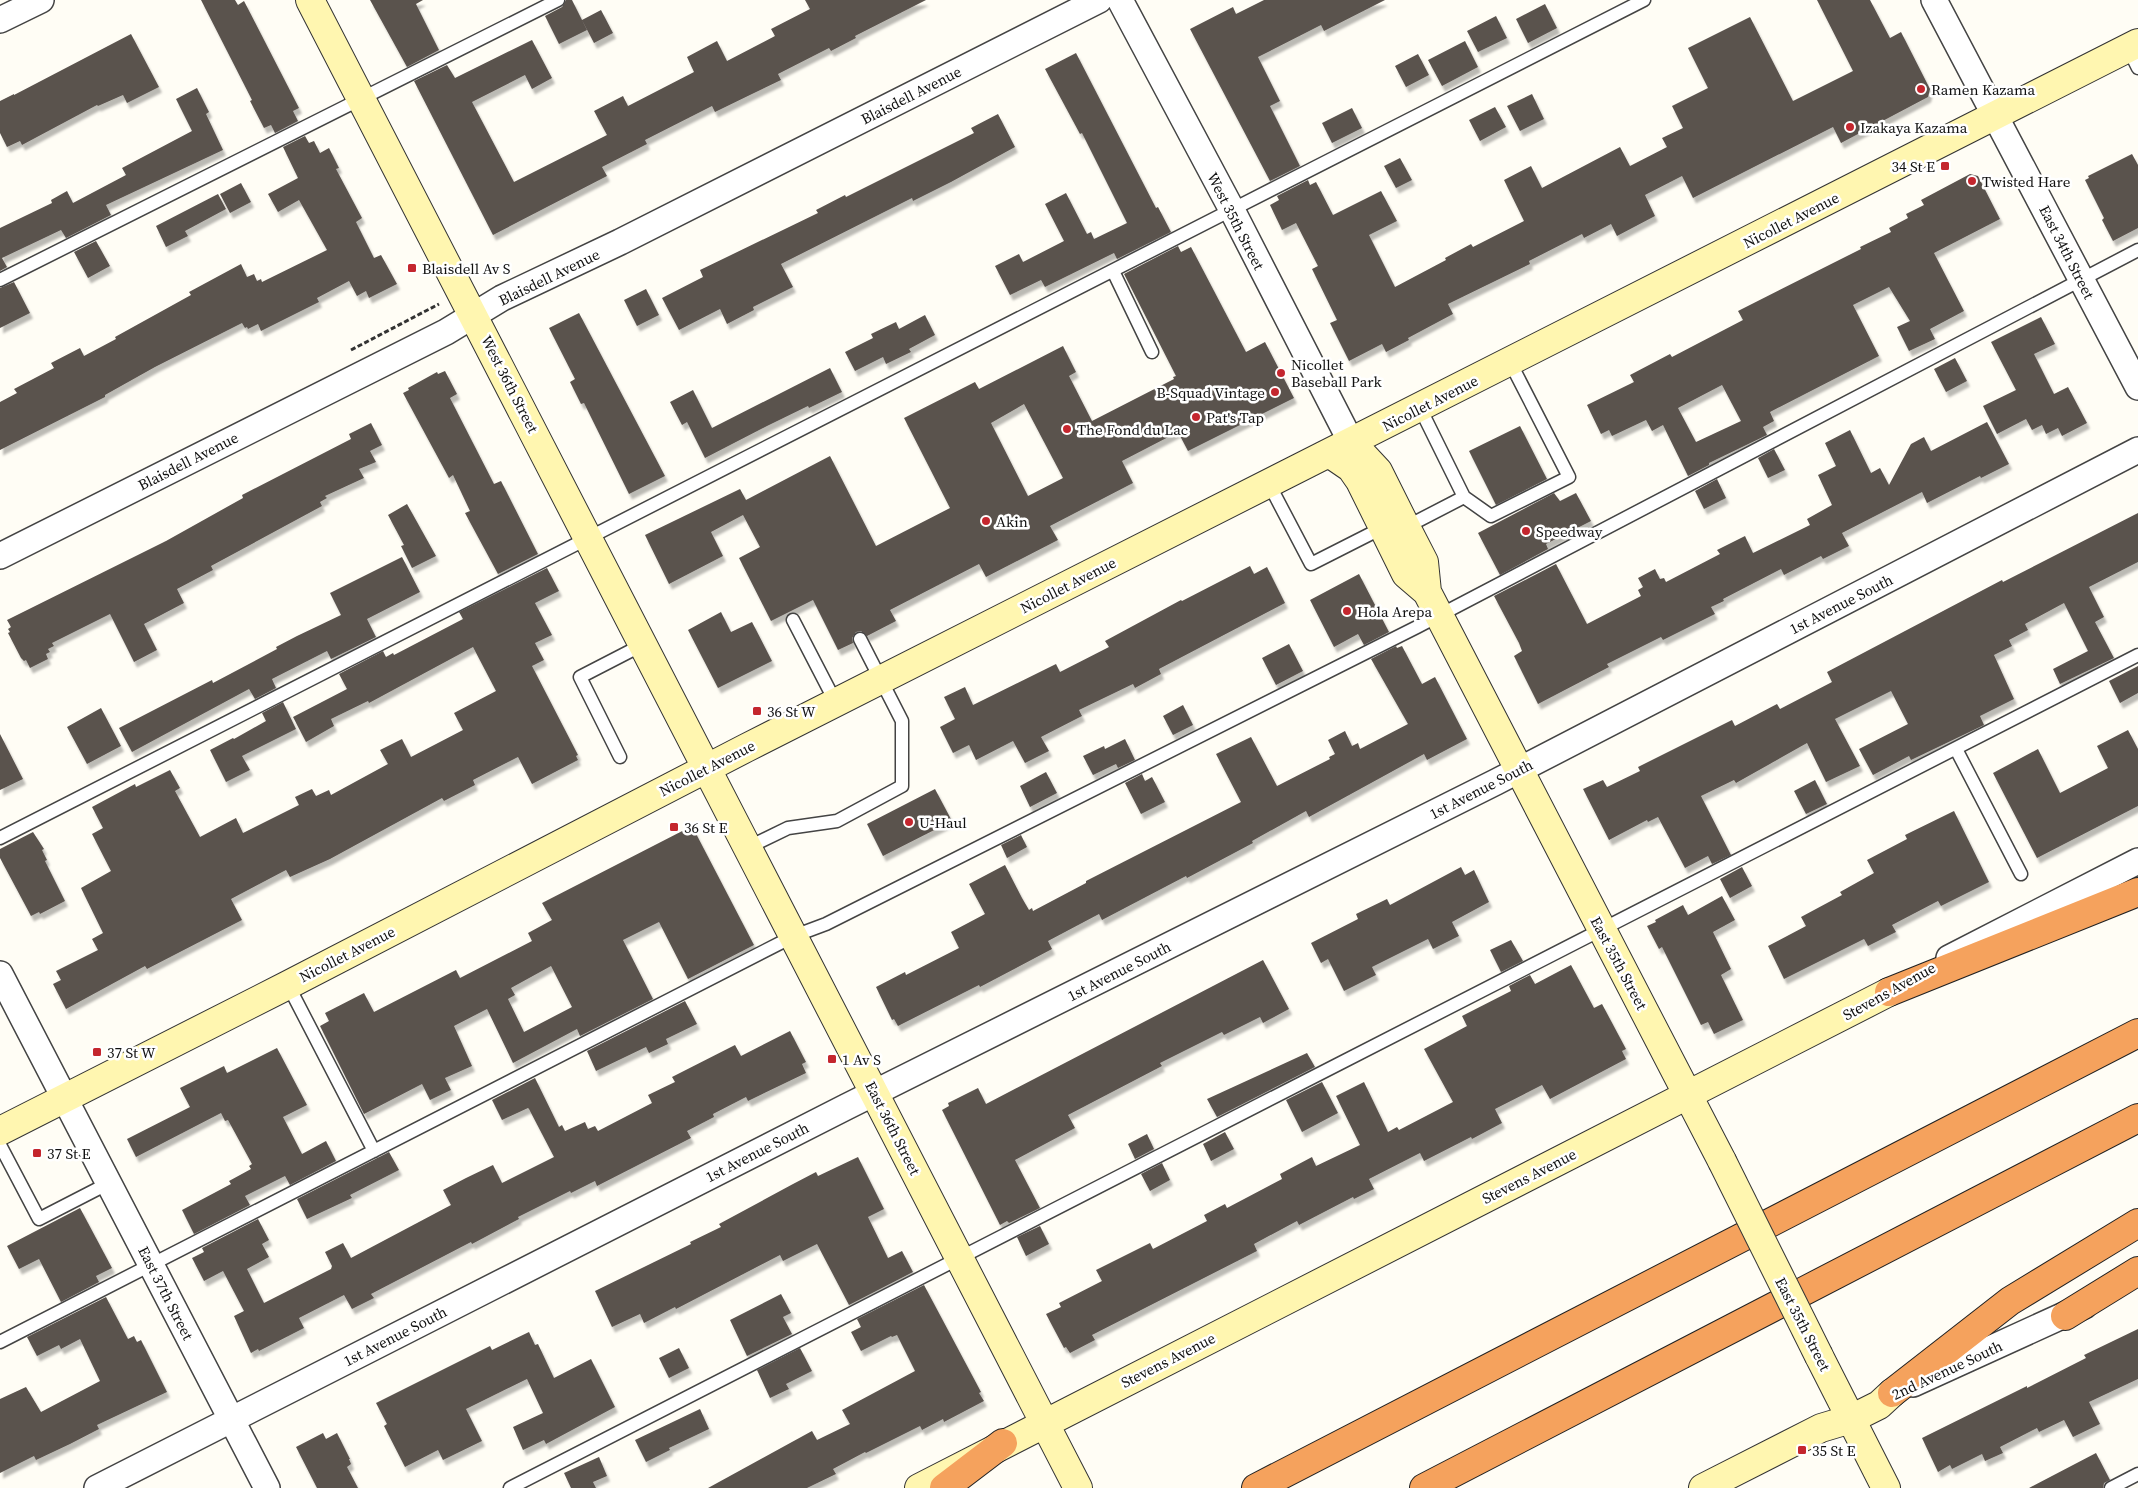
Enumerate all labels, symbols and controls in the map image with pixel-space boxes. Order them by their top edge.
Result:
street label: Blaisdell Avenue [857,61,965,129]
place label: Ramen Kazama [1931,79,2035,100]
marker: Ramen Kazama [1915,83,1927,95]
place label: Izakaya Kazama [1860,117,1968,138]
marker: Izakaya Kazama [1844,121,1856,133]
place label: 34 St E [1892,156,1935,177]
marker: 34 St E [1939,160,1951,172]
street label: West 35th Street [1202,169,1270,274]
place label: Twisted Hare [1982,171,2071,192]
marker: Twisted Hare [1966,175,1978,187]
street label: Nicollet Avenue [1739,187,1843,253]
street label: East 34th Street [2034,201,2100,303]
street label: Blaisdell Avenue [495,243,603,311]
place label: Blaisdell Av S [422,258,511,279]
marker: Blaisdell Av S [406,262,418,274]
street label: West 36th Street [476,332,544,437]
place label: Nicollet Baseball Park [1291,354,1382,392]
marker: Nicollet Baseball Park [1275,367,1287,379]
street label: Nicollet Avenue [1378,370,1482,436]
place label: B-Squad Vintage [1156,382,1265,403]
marker: B-Squad Vintage [1269,386,1281,398]
place label: Pat's Tap [1206,407,1264,428]
marker: Pat's Tap [1190,411,1202,423]
place label: The Fond du Lac [1077,419,1188,440]
marker: The Fond du Lac [1061,423,1073,435]
street label: Blaisdell Avenue [134,427,242,495]
place label: Akin [996,511,1028,532]
marker: Akin [980,515,992,527]
place label: Speedway [1536,521,1603,542]
marker: Speedway [1520,525,1532,537]
street label: Nicollet Avenue [1016,552,1120,618]
street label: 1st Avenue South [1786,569,1896,639]
place label: Hola Arepa [1357,601,1432,622]
marker: Hola Arepa [1341,605,1353,617]
place label: 36 St W [767,701,816,722]
marker: 36 St W [751,705,763,717]
street label: Nicollet Avenue [655,735,759,801]
street label: 1st Avenue South [1426,754,1536,824]
place label: U-Haul [919,812,967,833]
marker: U-Haul [903,816,915,828]
place label: 36 St E [684,817,727,838]
marker: 36 St E [668,821,680,833]
street label: East 35th Street [1586,913,1652,1013]
street label: Nicollet Avenue [295,921,399,987]
street label: 1st Avenue South [1064,936,1174,1006]
street label: Stevens Avenue [1839,957,1940,1025]
place label: 37 St W [107,1042,156,1063]
marker: 37 St W [91,1046,103,1058]
place label: 1 Av S [842,1049,881,1070]
marker: 1 Av S [826,1053,838,1065]
street label: East 36th Street [860,1077,926,1179]
street label: 1st Avenue South [702,1117,812,1187]
place label: 37 St E [47,1143,90,1164]
street label: Stevens Avenue [1478,1143,1580,1209]
marker: 37 St E [31,1147,43,1159]
street label: East 37th Street [133,1242,199,1344]
street label: East 35th Street [1770,1273,1836,1375]
street label: 1st Avenue South [340,1301,450,1371]
street label: Stevens Avenue [1117,1327,1219,1393]
street label: 2nd Avenue South [1888,1335,2006,1405]
place label: 35 St E [1812,1440,1855,1461]
marker: 35 St E [1796,1444,1808,1456]

